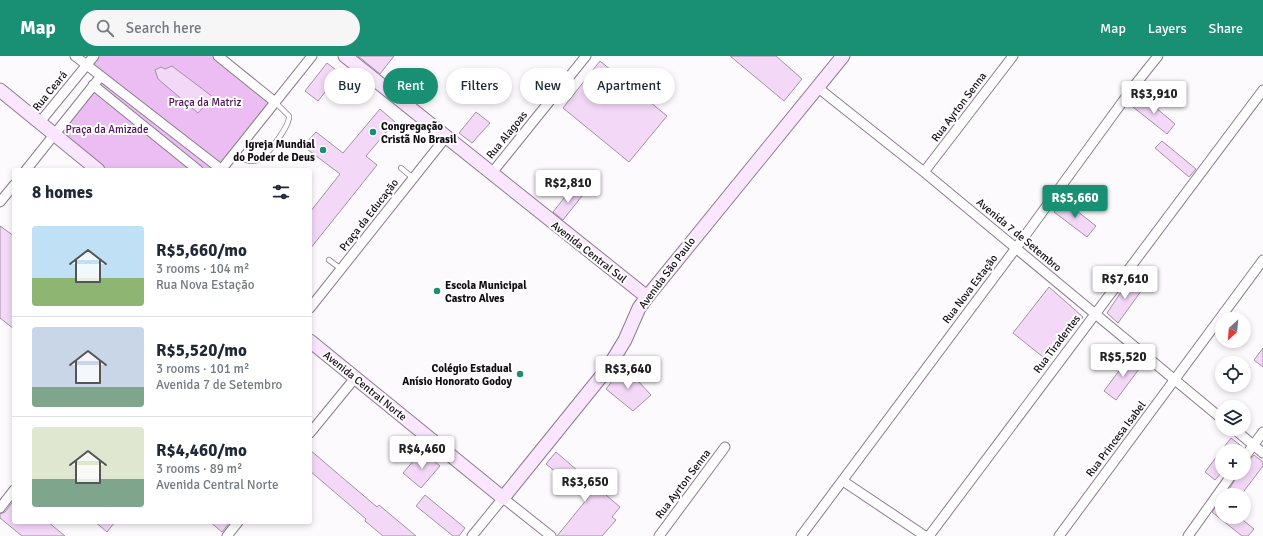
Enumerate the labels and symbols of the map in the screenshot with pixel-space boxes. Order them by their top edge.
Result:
street label: Rua Ceará [30,68,70,114]
street label: Rua Ayrton Senna [929,69,990,144]
pin: R$3,910 [1117,81,1191,115]
park label: Praça da Matriz [169,96,242,109]
street label: Rua Alagoas [484,108,530,162]
place label: Congregação Cristã No Brasil [381,120,457,146]
park label: Praça da Amizade [66,123,148,136]
marker: Congregação Cristã No Brasil [368,127,378,137]
place label: Igreja Mundial do Poder de Deus [233,138,316,164]
marker: Igreja Mundial do Poder de Deus [318,145,328,155]
pin: R$2,810 [531,170,605,204]
street label: Praça da Educação [337,176,401,254]
pin: R$5,660 [1038,185,1112,219]
street label: Avenida 7 de Setembro [974,196,1064,274]
street label: Avenida Central Sul [549,218,629,286]
street label: Avenida São Paulo [636,235,698,311]
street label: Rua Nova Estação [940,252,1000,326]
pin: R$7,610 [1088,266,1162,300]
place label: Escola Municipal Castro Alves [445,279,527,305]
marker: Escola Municipal Castro Alves [432,286,442,296]
street label: Rua Tiradentes [1031,312,1083,376]
north arrow [1215,312,1251,348]
pin: R$5,520 [1086,344,1160,378]
street label: Avenida Central Norte [321,348,409,424]
pin: R$3,640 [591,356,665,390]
place label: Colégio Estadual Anísio Honorato Godoy [402,362,513,388]
marker: Colégio Estadual Anísio Honorato Godoy [515,369,525,379]
street label: Rua Princesa Isabel [1083,399,1149,479]
pin: R$4,460 [385,436,459,470]
street label: Rua Ayrton Senna [653,446,714,521]
pin: R$3,650 [548,469,622,503]

